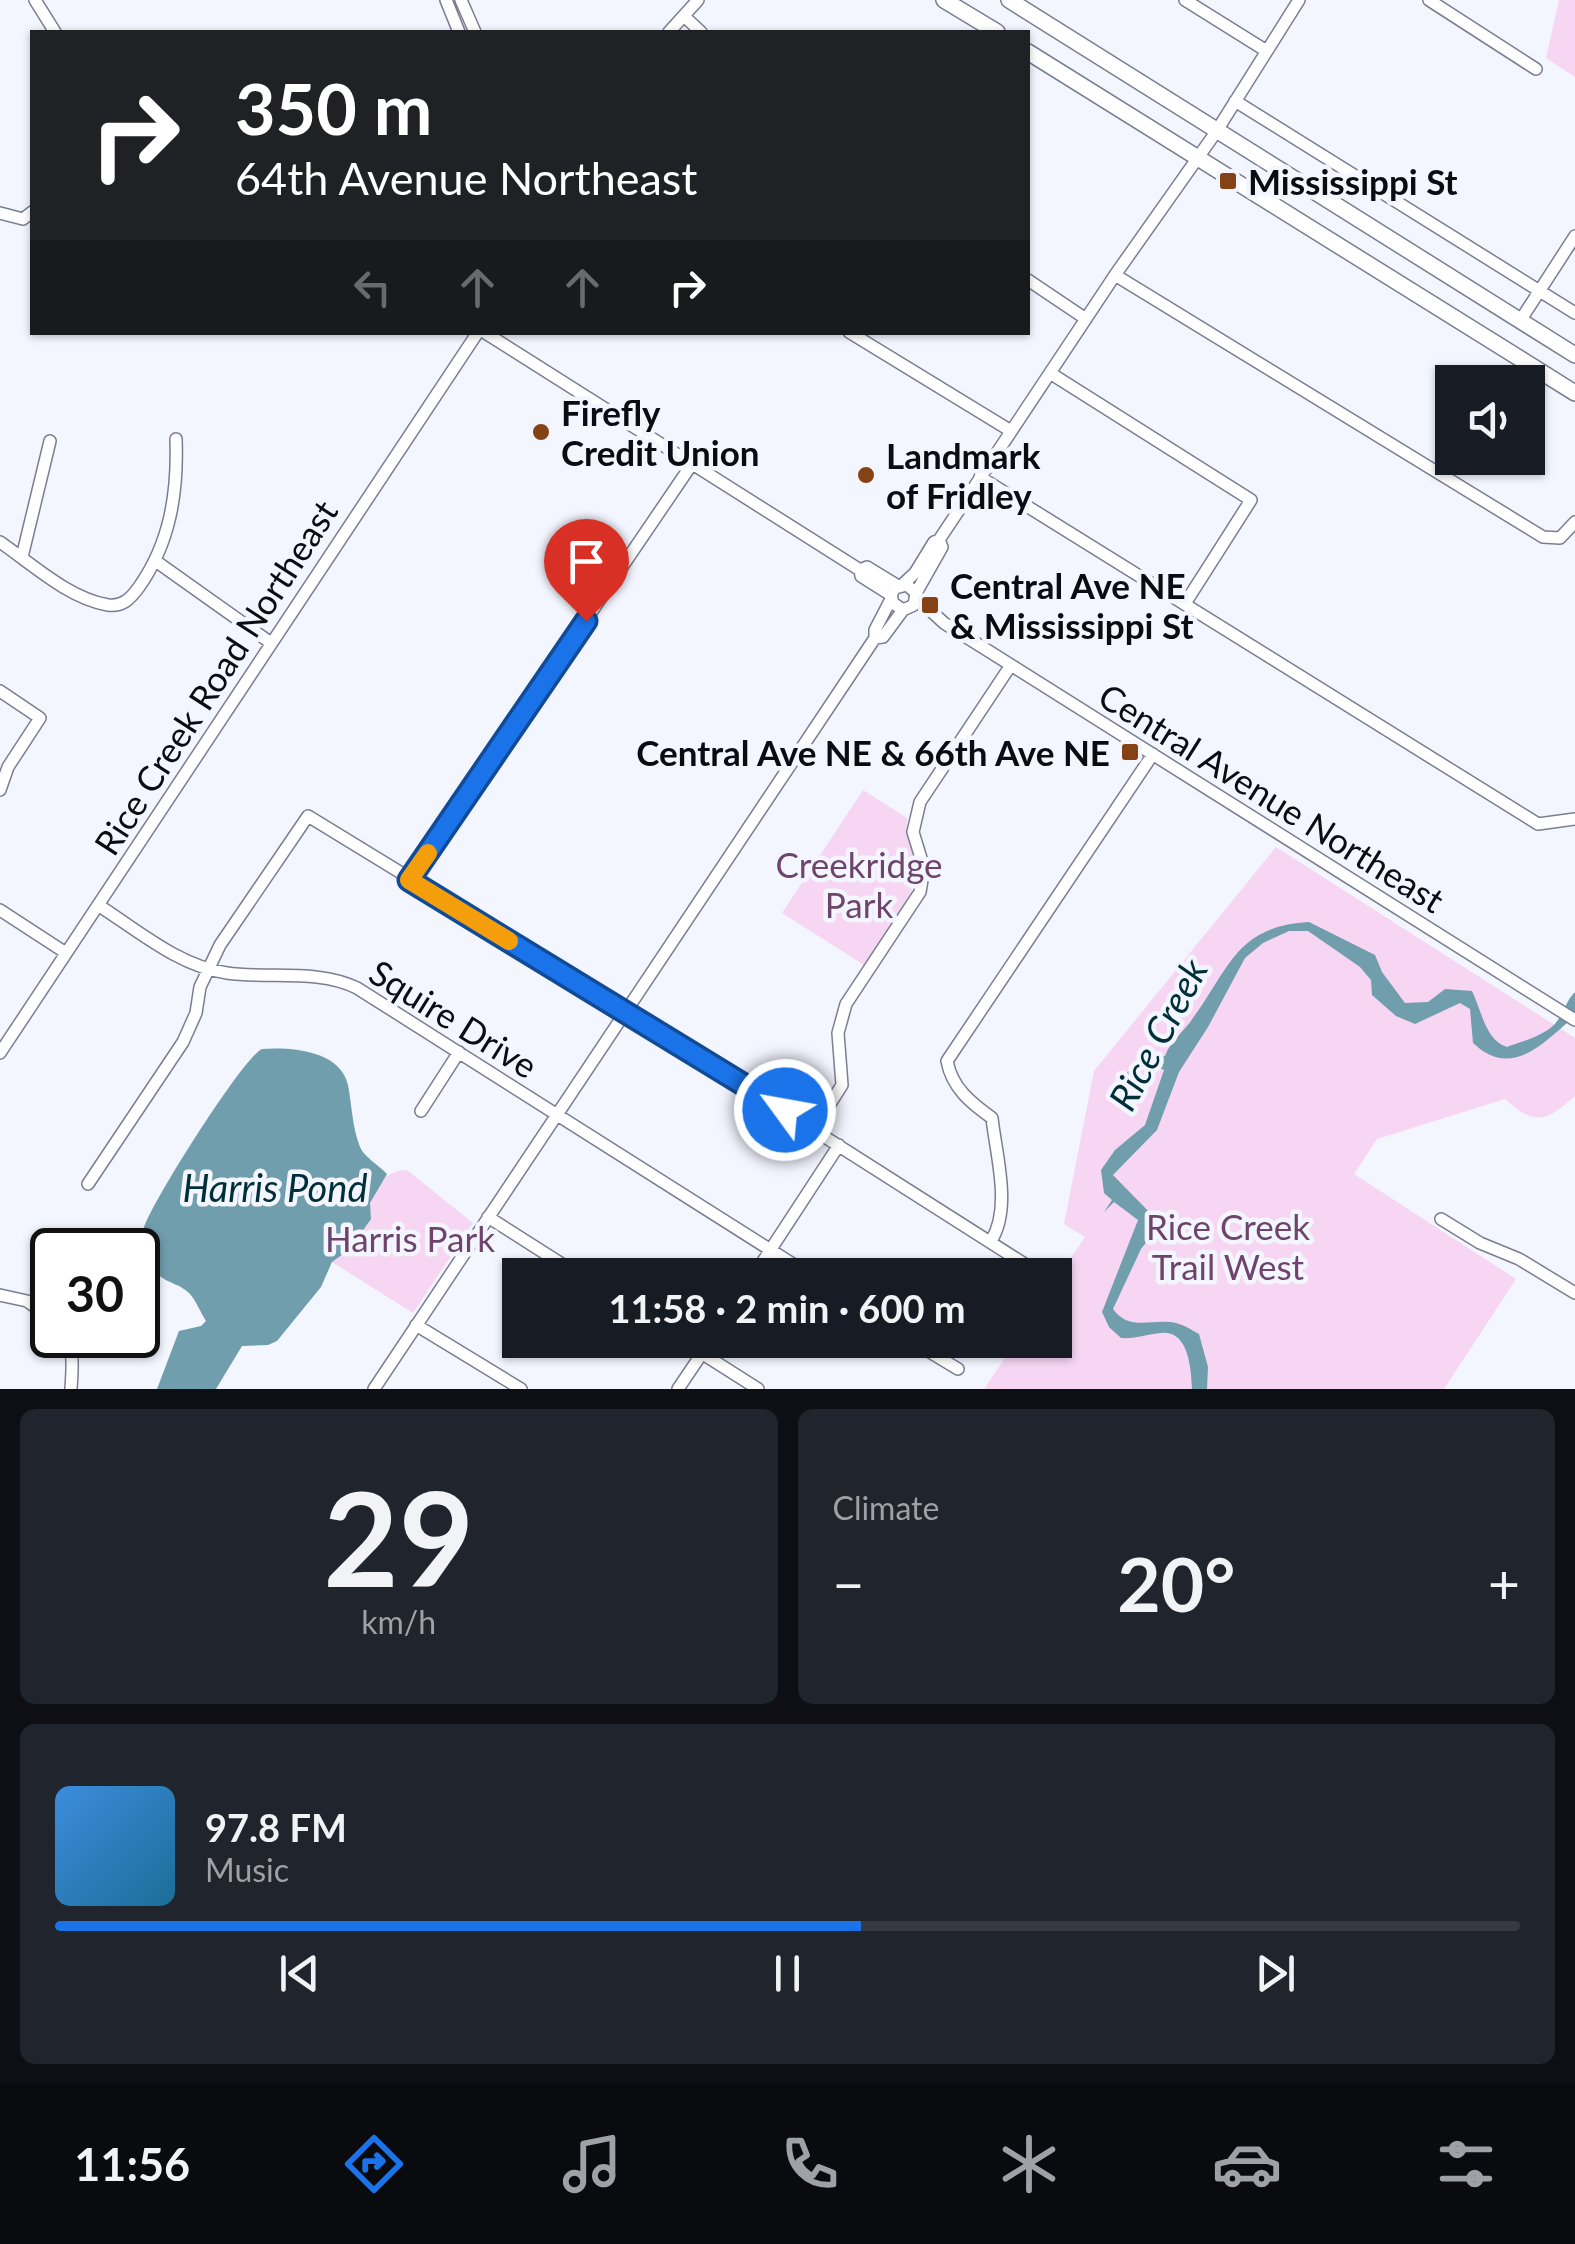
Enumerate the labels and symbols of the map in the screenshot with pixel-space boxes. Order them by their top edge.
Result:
place label: Mississippi St [1248,160,1458,202]
marker: Mississippi St [1217,170,1239,192]
place label: Firefly Credit Union [561,391,760,473]
marker: Firefly Credit Union [530,421,552,443]
place label: Landmark of Fridley [886,434,1041,516]
marker: Landmark of Fridley [855,464,877,486]
street label: Rice Creek Road Northeast [85,492,346,862]
pin [544,519,629,622]
place label: Central Ave NE & Mississippi St [950,564,1193,646]
marker: Central Ave NE & Mississippi St [919,594,941,616]
street label: Central Avenue Northeast [1092,674,1452,921]
place label: Central Ave NE & 66th Ave NE [636,731,1110,773]
marker: Central Ave NE & 66th Ave NE [1119,741,1141,763]
park label: Creekridge Park [775,843,943,925]
street label: Squire Drive [363,950,545,1086]
water label: Rice Creek [1098,950,1216,1118]
position arrow [733,1058,837,1162]
water label: Harris Pond [182,1164,368,1210]
park label: Rice Creek Trail West [1146,1205,1310,1287]
park label: Harris Park [325,1217,495,1259]
speed limit sign: 30 [30,1228,160,1358]

